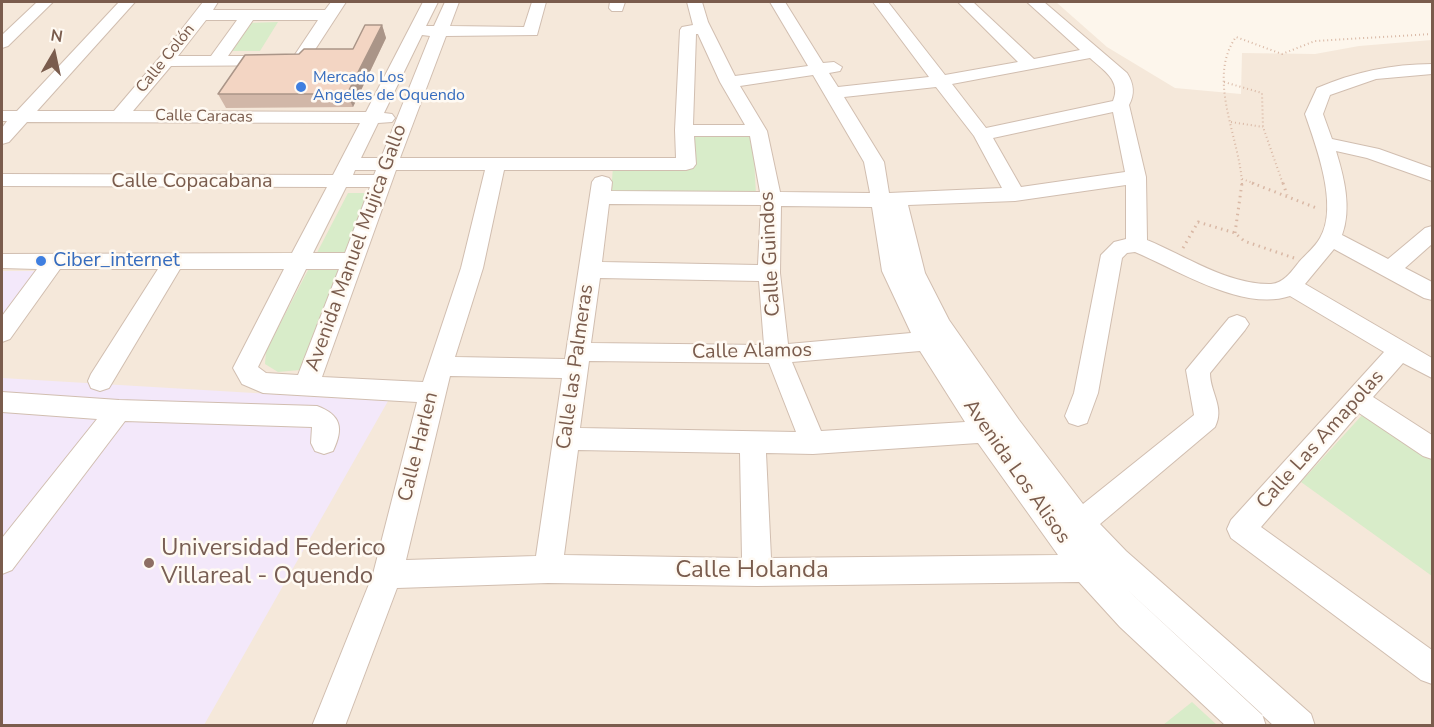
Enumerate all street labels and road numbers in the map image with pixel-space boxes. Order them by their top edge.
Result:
street label: Calle Colón [133,21,199,97]
street label: Calle Caracas [155,107,253,127]
street label: Avenida Manuel Mujica Gallo [301,121,413,375]
street label: Calle Copacabana [111,170,273,194]
street label: Calle Guindos [756,191,786,317]
street label: Calle las Palmeras [553,283,599,451]
street label: Calle Alamos [692,339,812,365]
street label: Calle Las Amapolas [1252,366,1390,514]
street label: Calle Harlen [394,390,444,504]
street label: Avenida Los Alisos [957,395,1075,549]
street label: Calle Holanda [675,557,829,585]

